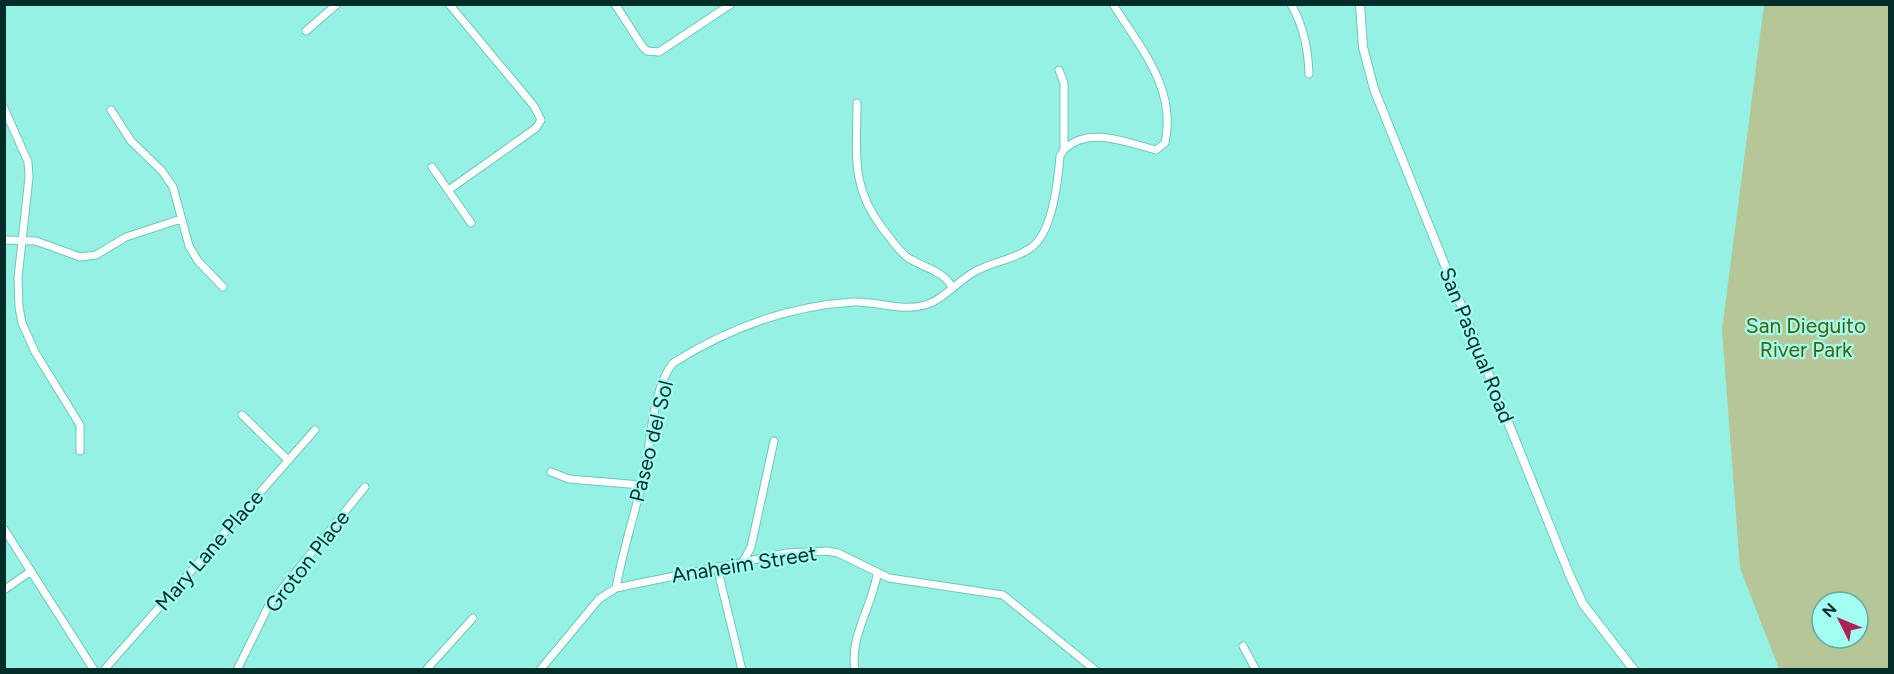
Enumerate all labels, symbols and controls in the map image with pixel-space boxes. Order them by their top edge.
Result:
street label: San Pasqual Road [1434,264,1520,426]
park label: San Dieguito River Park [1746,313,1866,362]
street label: Paseo del Sol [624,378,678,504]
street label: Mary Lane Place [150,484,268,616]
street label: Groton Place [259,505,355,617]
street label: Anaheim Street [670,540,818,588]
north arrow [1810,590,1870,650]
text: N [1818,599,1841,621]

